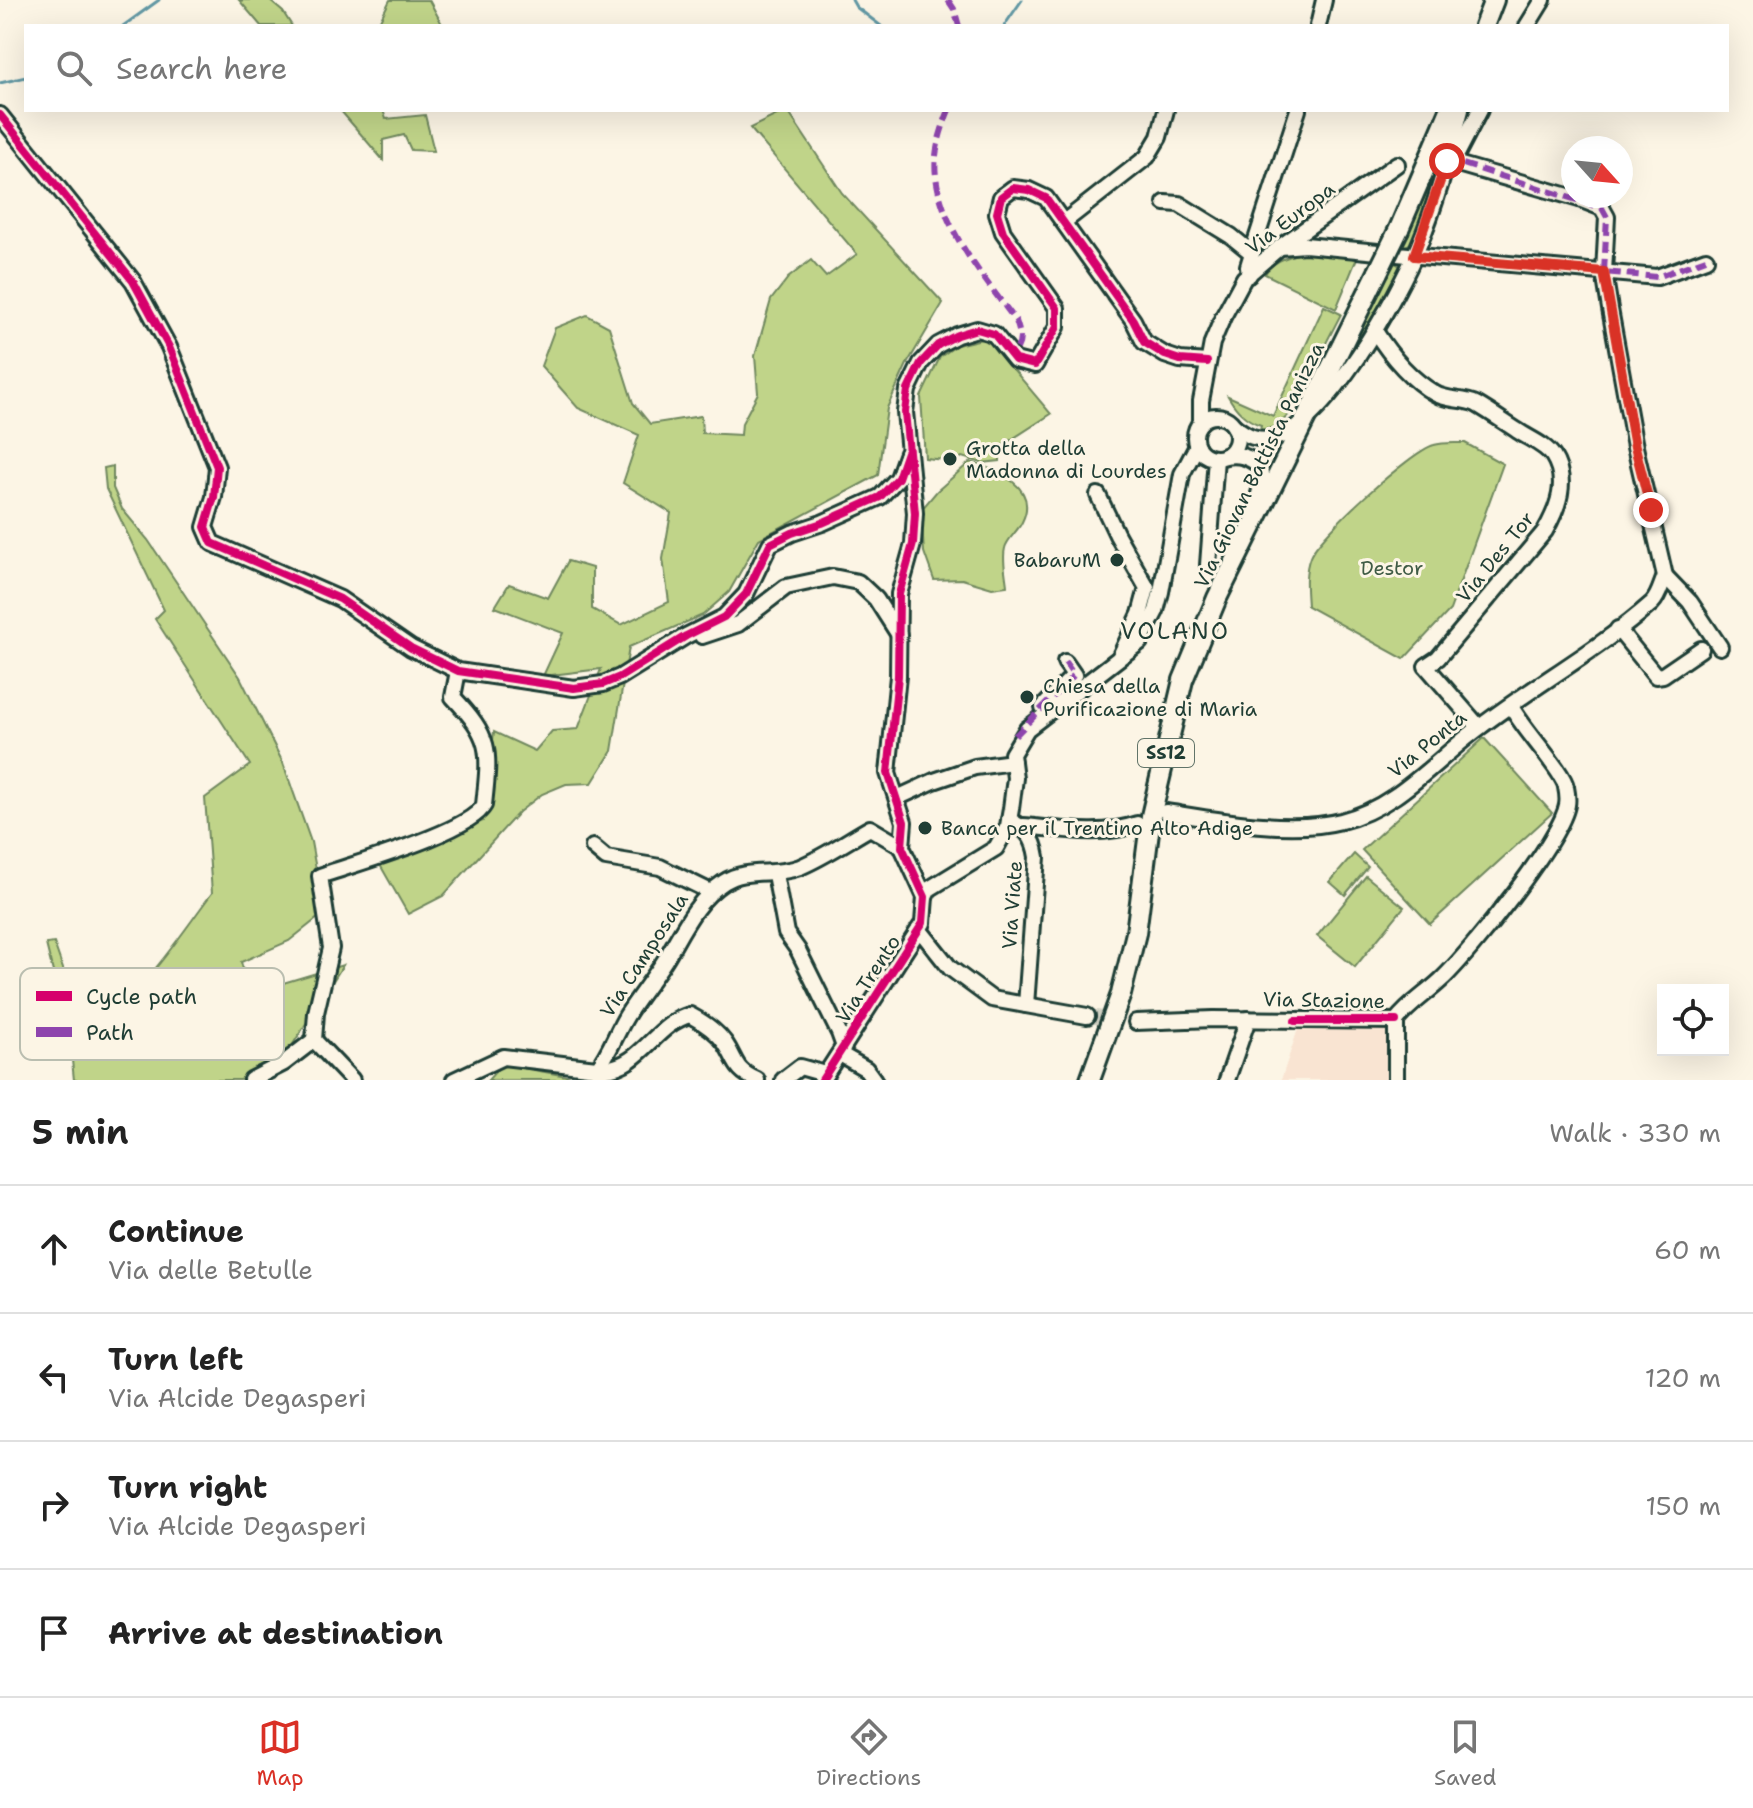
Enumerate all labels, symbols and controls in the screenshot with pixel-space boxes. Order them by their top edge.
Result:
search box [24,24,1729,112]
icon: search [52,46,96,90]
text: Search here [116,48,287,89]
north arrow [1561,136,1633,208]
route start [1429,143,1465,179]
street label: Via Europa [1240,176,1340,260]
street label: Via Giovan Battista Panizza [1188,337,1330,592]
place label: Grotta della Madonna di Lourdes [966,435,1167,484]
marker: Grotta della Madonna di Lourdes [941,450,959,468]
route end [1633,492,1669,528]
street label: Via Des Tor [1450,506,1540,608]
place label: BabaruM [1014,547,1101,573]
marker: BabaruM [1108,551,1126,569]
park label: Destor [1361,555,1423,581]
district label: VOLANO [1120,615,1230,647]
place label: Chiesa della Purificazione di Maria [1043,673,1258,722]
marker: Chiesa della Purificazione di Maria [1018,688,1036,706]
street label: Via Ponta [1382,704,1472,784]
road number: SS12 [1138,739,1194,767]
place label: Banca per il Trentino Alto Adige [941,815,1253,841]
marker: Banca per il Trentino Alto Adige [916,819,934,837]
street label: Via Viate [996,860,1028,950]
street label: Via Camposala [594,887,694,1022]
street label: Via Trento [830,930,906,1028]
legend [20,968,284,1060]
text: Cycle path [86,982,197,1011]
map controls [1657,984,1729,1056]
button: locate [1657,984,1729,1056]
street label: Via Stazione [1263,986,1385,1014]
text: Path [86,1018,134,1047]
text: 5 min [32,1109,129,1155]
text: Walk · 330 m [1549,1115,1721,1150]
text: Continue [108,1211,244,1252]
icon: ahead [32,1227,76,1271]
text: 60 m [1654,1232,1721,1267]
text: Via delle Betulle [108,1252,313,1287]
text: Turn left [108,1339,243,1380]
icon: left [32,1355,76,1399]
text: 120 m [1645,1360,1721,1395]
text: Via Alcide Degasperi [108,1380,367,1415]
text: Turn right [108,1467,267,1508]
icon: right [32,1483,76,1527]
text: 150 m [1645,1488,1721,1523]
text: Via Alcide Degasperi [108,1508,367,1543]
icon: arrive [32,1611,76,1655]
text: Arrive at destination [108,1613,443,1654]
tab: Map [256,1715,304,1792]
tab: Directions [816,1715,921,1792]
tab: Saved [1434,1715,1497,1792]

